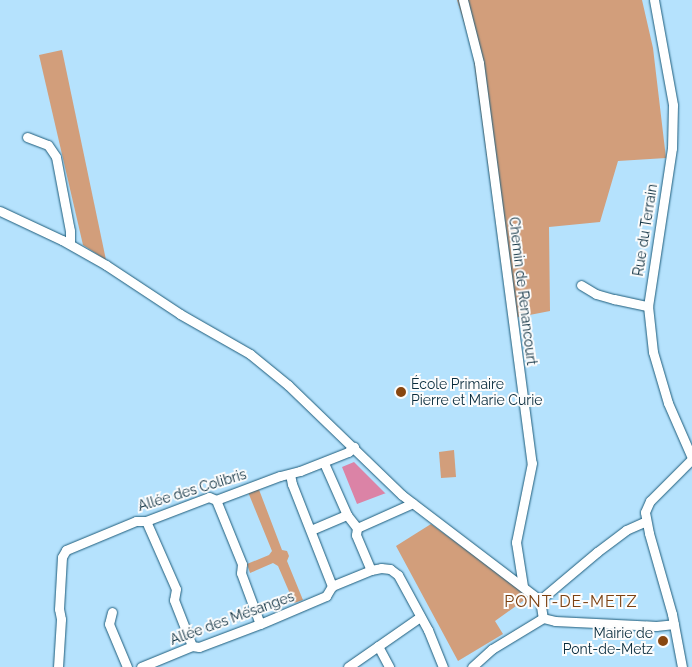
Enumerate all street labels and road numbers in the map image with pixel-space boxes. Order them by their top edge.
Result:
street label: Rue du Terrain [629,182,661,278]
street label: Chemin de Renancourt [506,216,540,366]
street label: Allée des Colibris [136,466,248,514]
street label: Allée des Mésanges [168,588,296,648]

